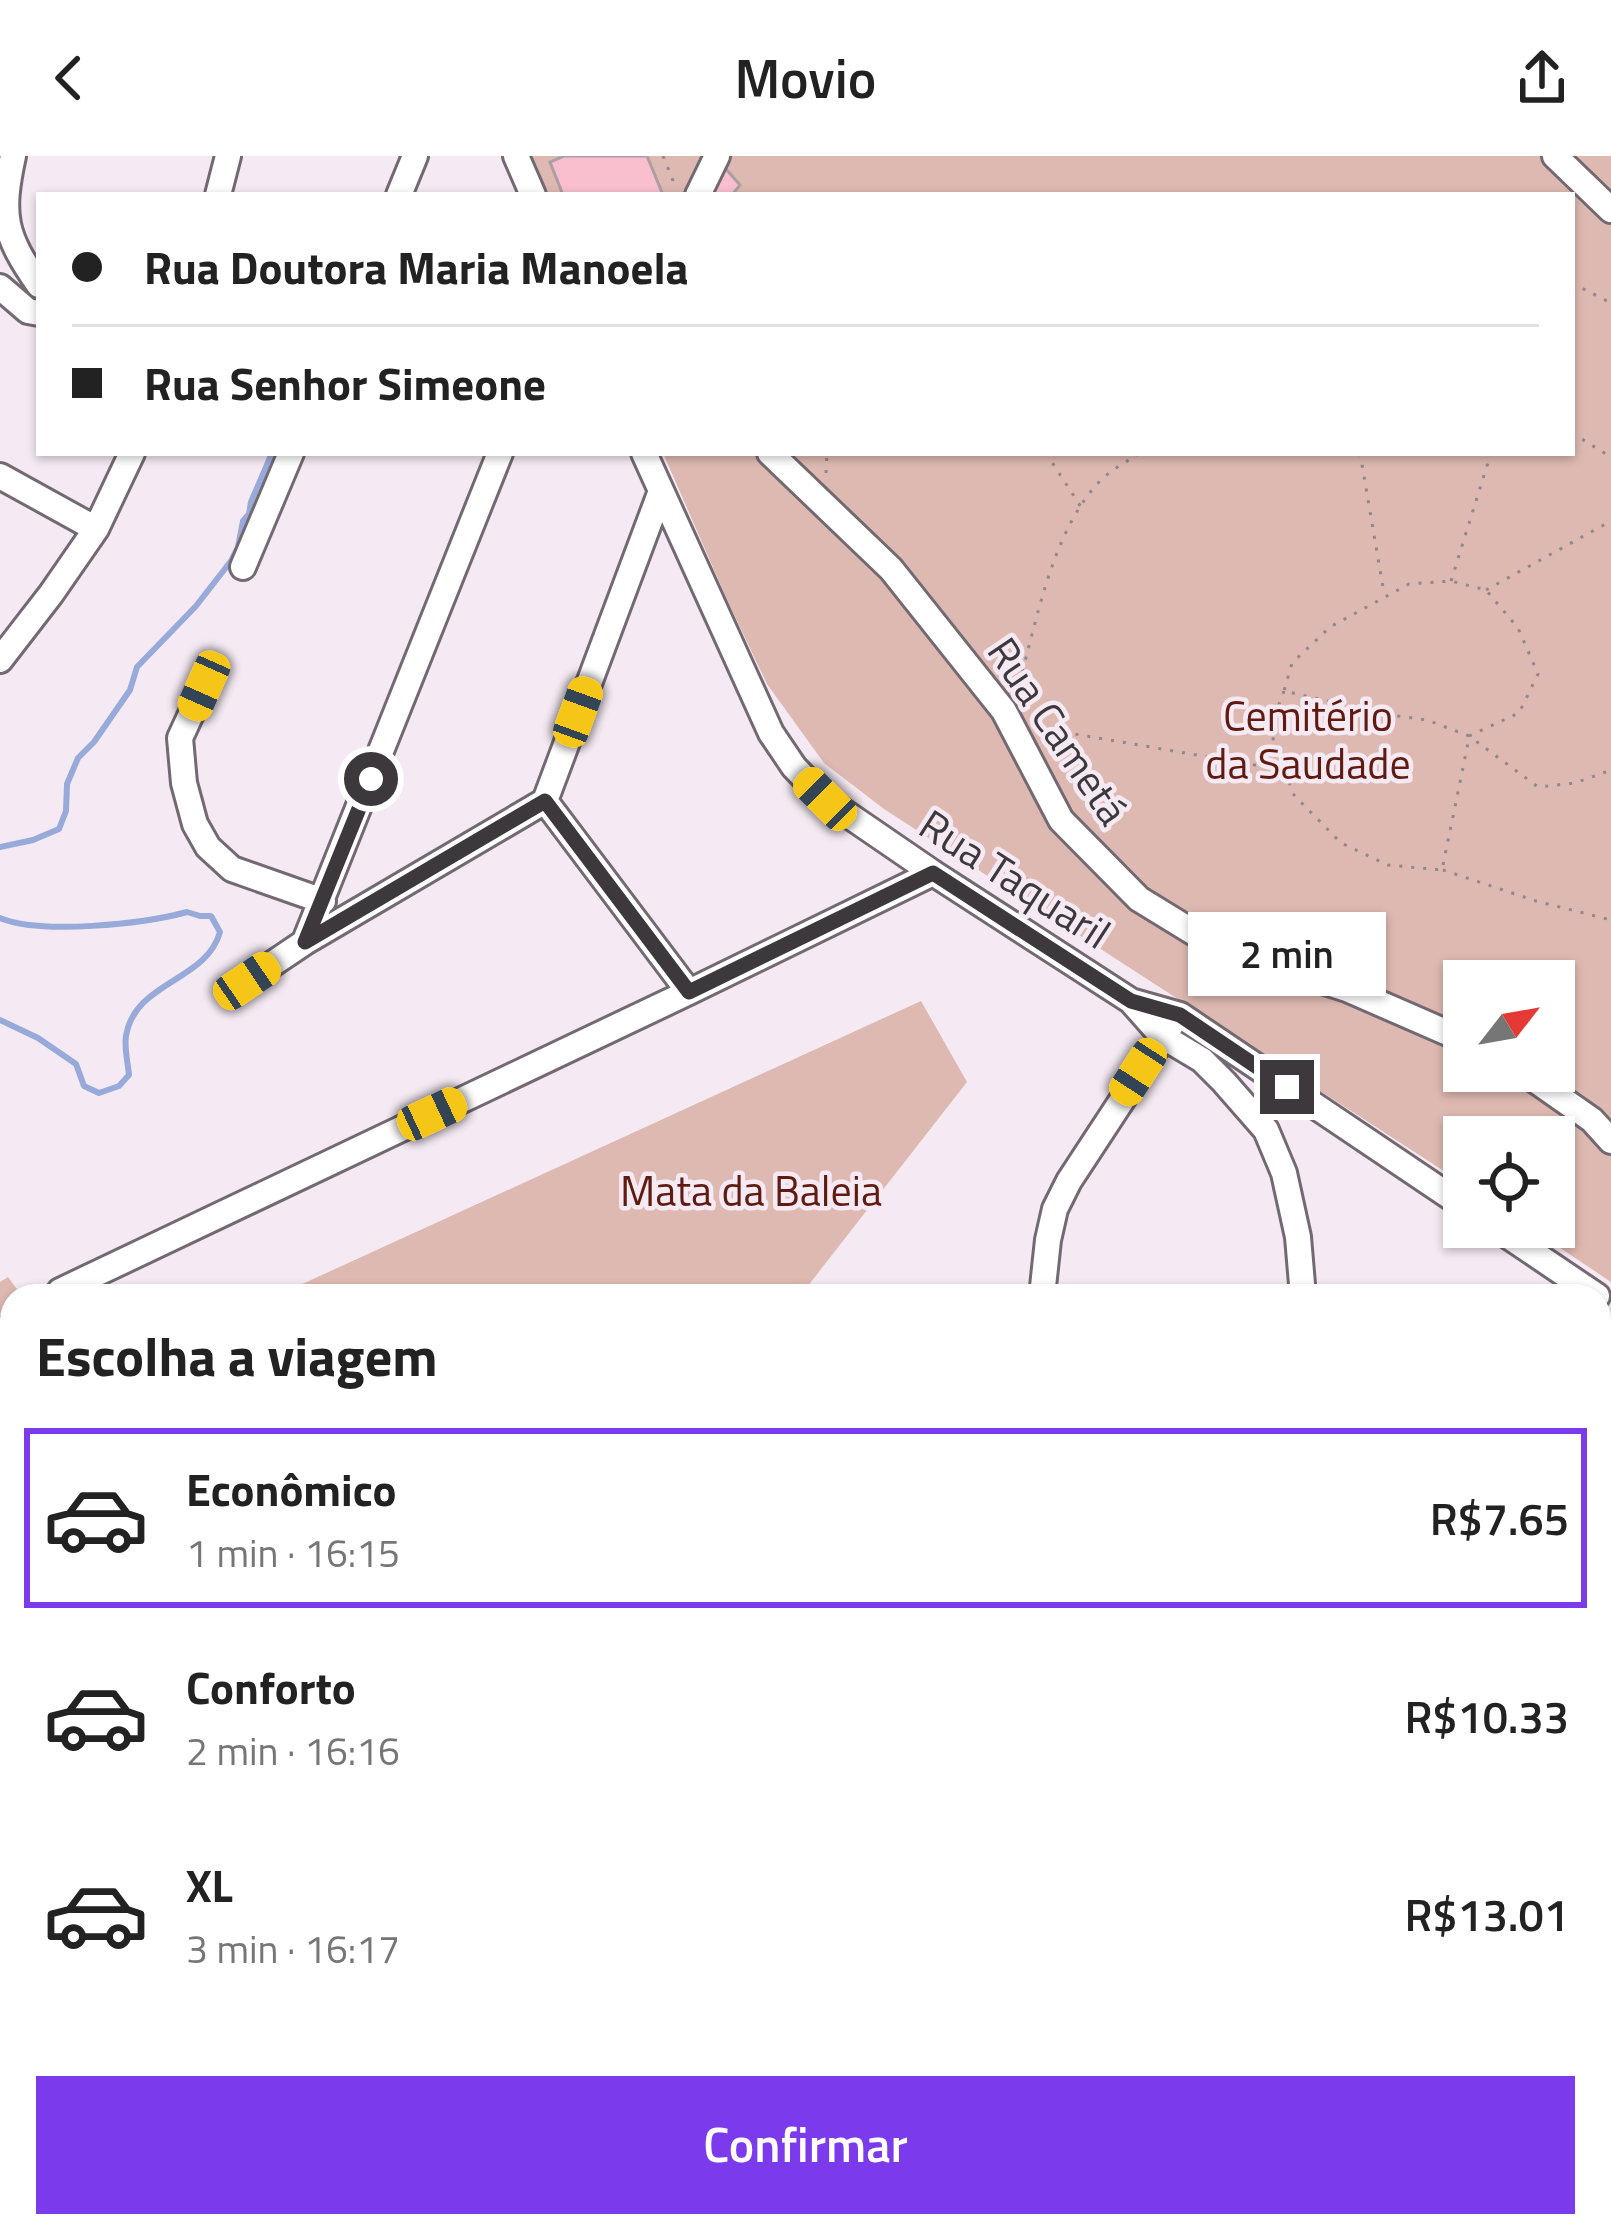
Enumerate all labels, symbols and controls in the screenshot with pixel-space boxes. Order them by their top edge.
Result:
text: Movio [735,37,876,119]
icon: back [36,45,102,111]
icon: share [1509,45,1575,111]
text: Rua Doutora Maria Manoela [144,233,689,301]
text: Rua Senhor Simeone [144,349,546,417]
street label: Rua Cametá [972,624,1145,837]
car [173,646,235,726]
car [549,672,607,752]
park label: Cemitério da Saudade [1205,683,1411,795]
route start [344,752,398,806]
car [787,761,863,837]
street label: Rua Taquaril [907,792,1124,964]
callout: 2 min [1188,913,1386,997]
text: 2 min [1240,924,1334,983]
car [207,946,287,1016]
north arrow [1443,960,1575,1092]
map controls [1443,960,1575,1248]
car [1103,1032,1173,1112]
route end [1260,1060,1314,1114]
car [392,1082,472,1146]
button: locate [1443,1116,1575,1248]
park label: Mata da Baleia [620,1158,882,1222]
text: Escolha a viagem [36,1315,438,1397]
text: Econômico [186,1455,397,1523]
icon: car [42,1464,150,1572]
text: R$7.65 [1430,1484,1569,1552]
text: 1 min · 16:15 [186,1523,400,1582]
text: Conforto [186,1653,356,1721]
icon: car [42,1662,150,1770]
text: R$10.33 [1404,1682,1569,1750]
text: 2 min · 16:16 [186,1721,400,1780]
text: XL [186,1851,233,1919]
icon: car [42,1860,150,1968]
text: R$13.01 [1404,1880,1569,1948]
text: 3 min · 16:17 [186,1919,400,1978]
button: Confirmar [36,2076,1575,2214]

